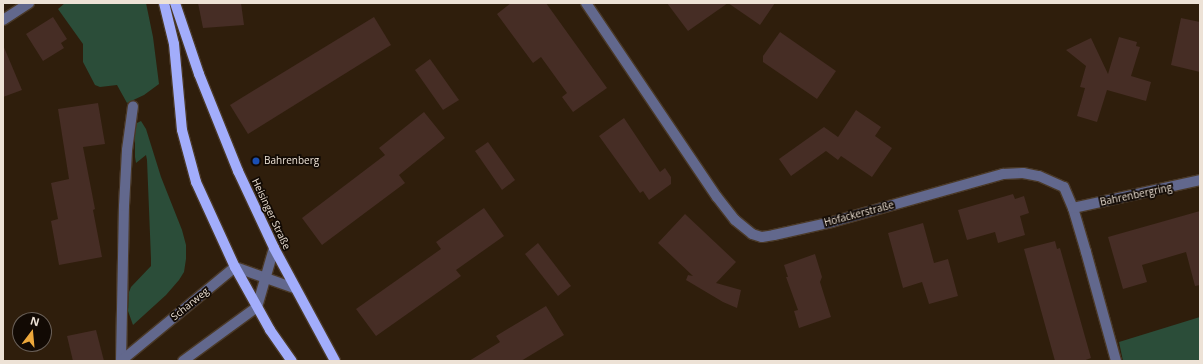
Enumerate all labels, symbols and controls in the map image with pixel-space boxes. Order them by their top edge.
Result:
place label: Bahrenberg [264,155,319,167]
marker: Bahrenberg [251,156,261,166]
street label: Heisinger Straße [249,176,293,252]
street label: Bahrenbergring [1099,181,1173,209]
street label: Hofackerstraße [823,199,895,229]
street label: Scharweg [169,285,211,323]
north arrow [12,312,52,352]
text: N [29,312,42,329]

